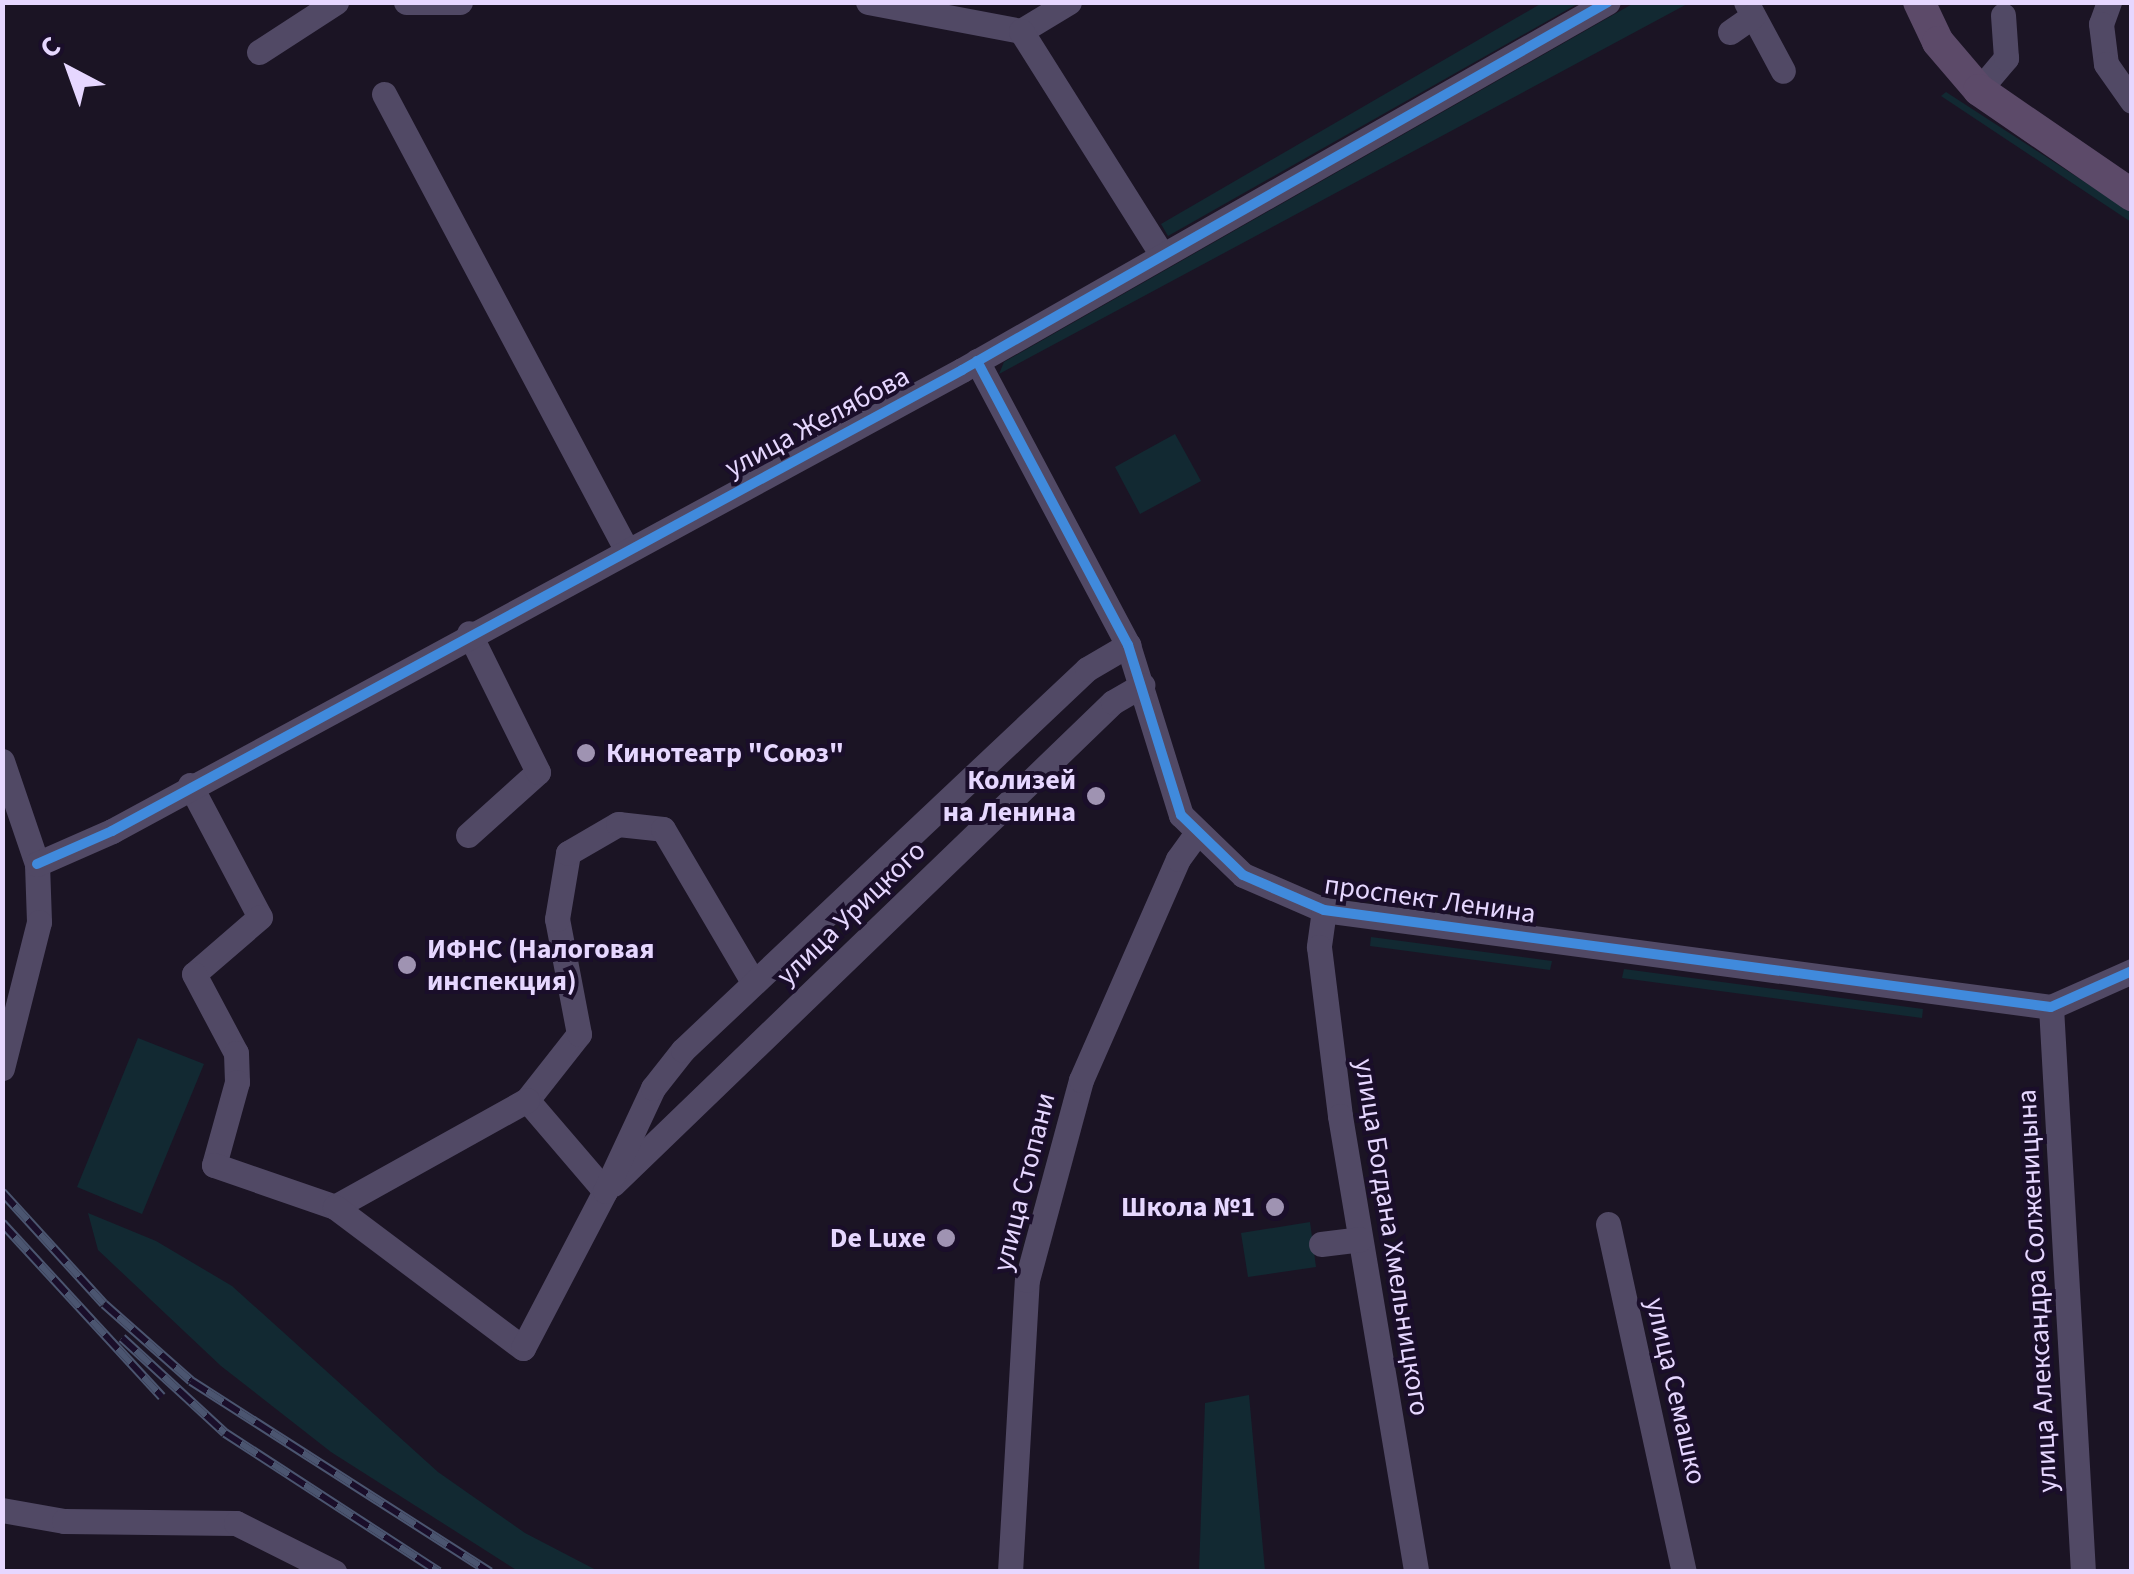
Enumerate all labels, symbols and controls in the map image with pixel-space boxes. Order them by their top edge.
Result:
north arrow [20,20,120,120]
text: С [31,27,70,68]
street label: улица Желябова [719,359,915,485]
place label: Кинотеатр "Союз" [606,736,844,770]
marker: Кинотеатр "Союз" [575,742,597,764]
place label: Колизей на Ленина [943,763,1076,829]
marker: Колизей на Ленина [1085,785,1107,807]
street label: улица Урицкого [770,834,932,992]
street label: проспект Ленина [1322,868,1538,930]
place label: ИФНС (Налоговая инспекция) [427,932,654,998]
marker: ИФНС (Налоговая инспекция) [396,954,418,976]
street label: улица Богдана Хмельницкого [1347,1056,1437,1418]
street label: улица Александра Солженицына [2010,1088,2064,1494]
street label: улица Стопани [986,1089,1062,1275]
place label: Школа №1 [1121,1190,1255,1224]
marker: Школа №1 [1264,1196,1286,1218]
place label: De Luxe [830,1221,926,1255]
marker: De Luxe [935,1227,957,1249]
street label: улица Семашко [1638,1295,1714,1487]

